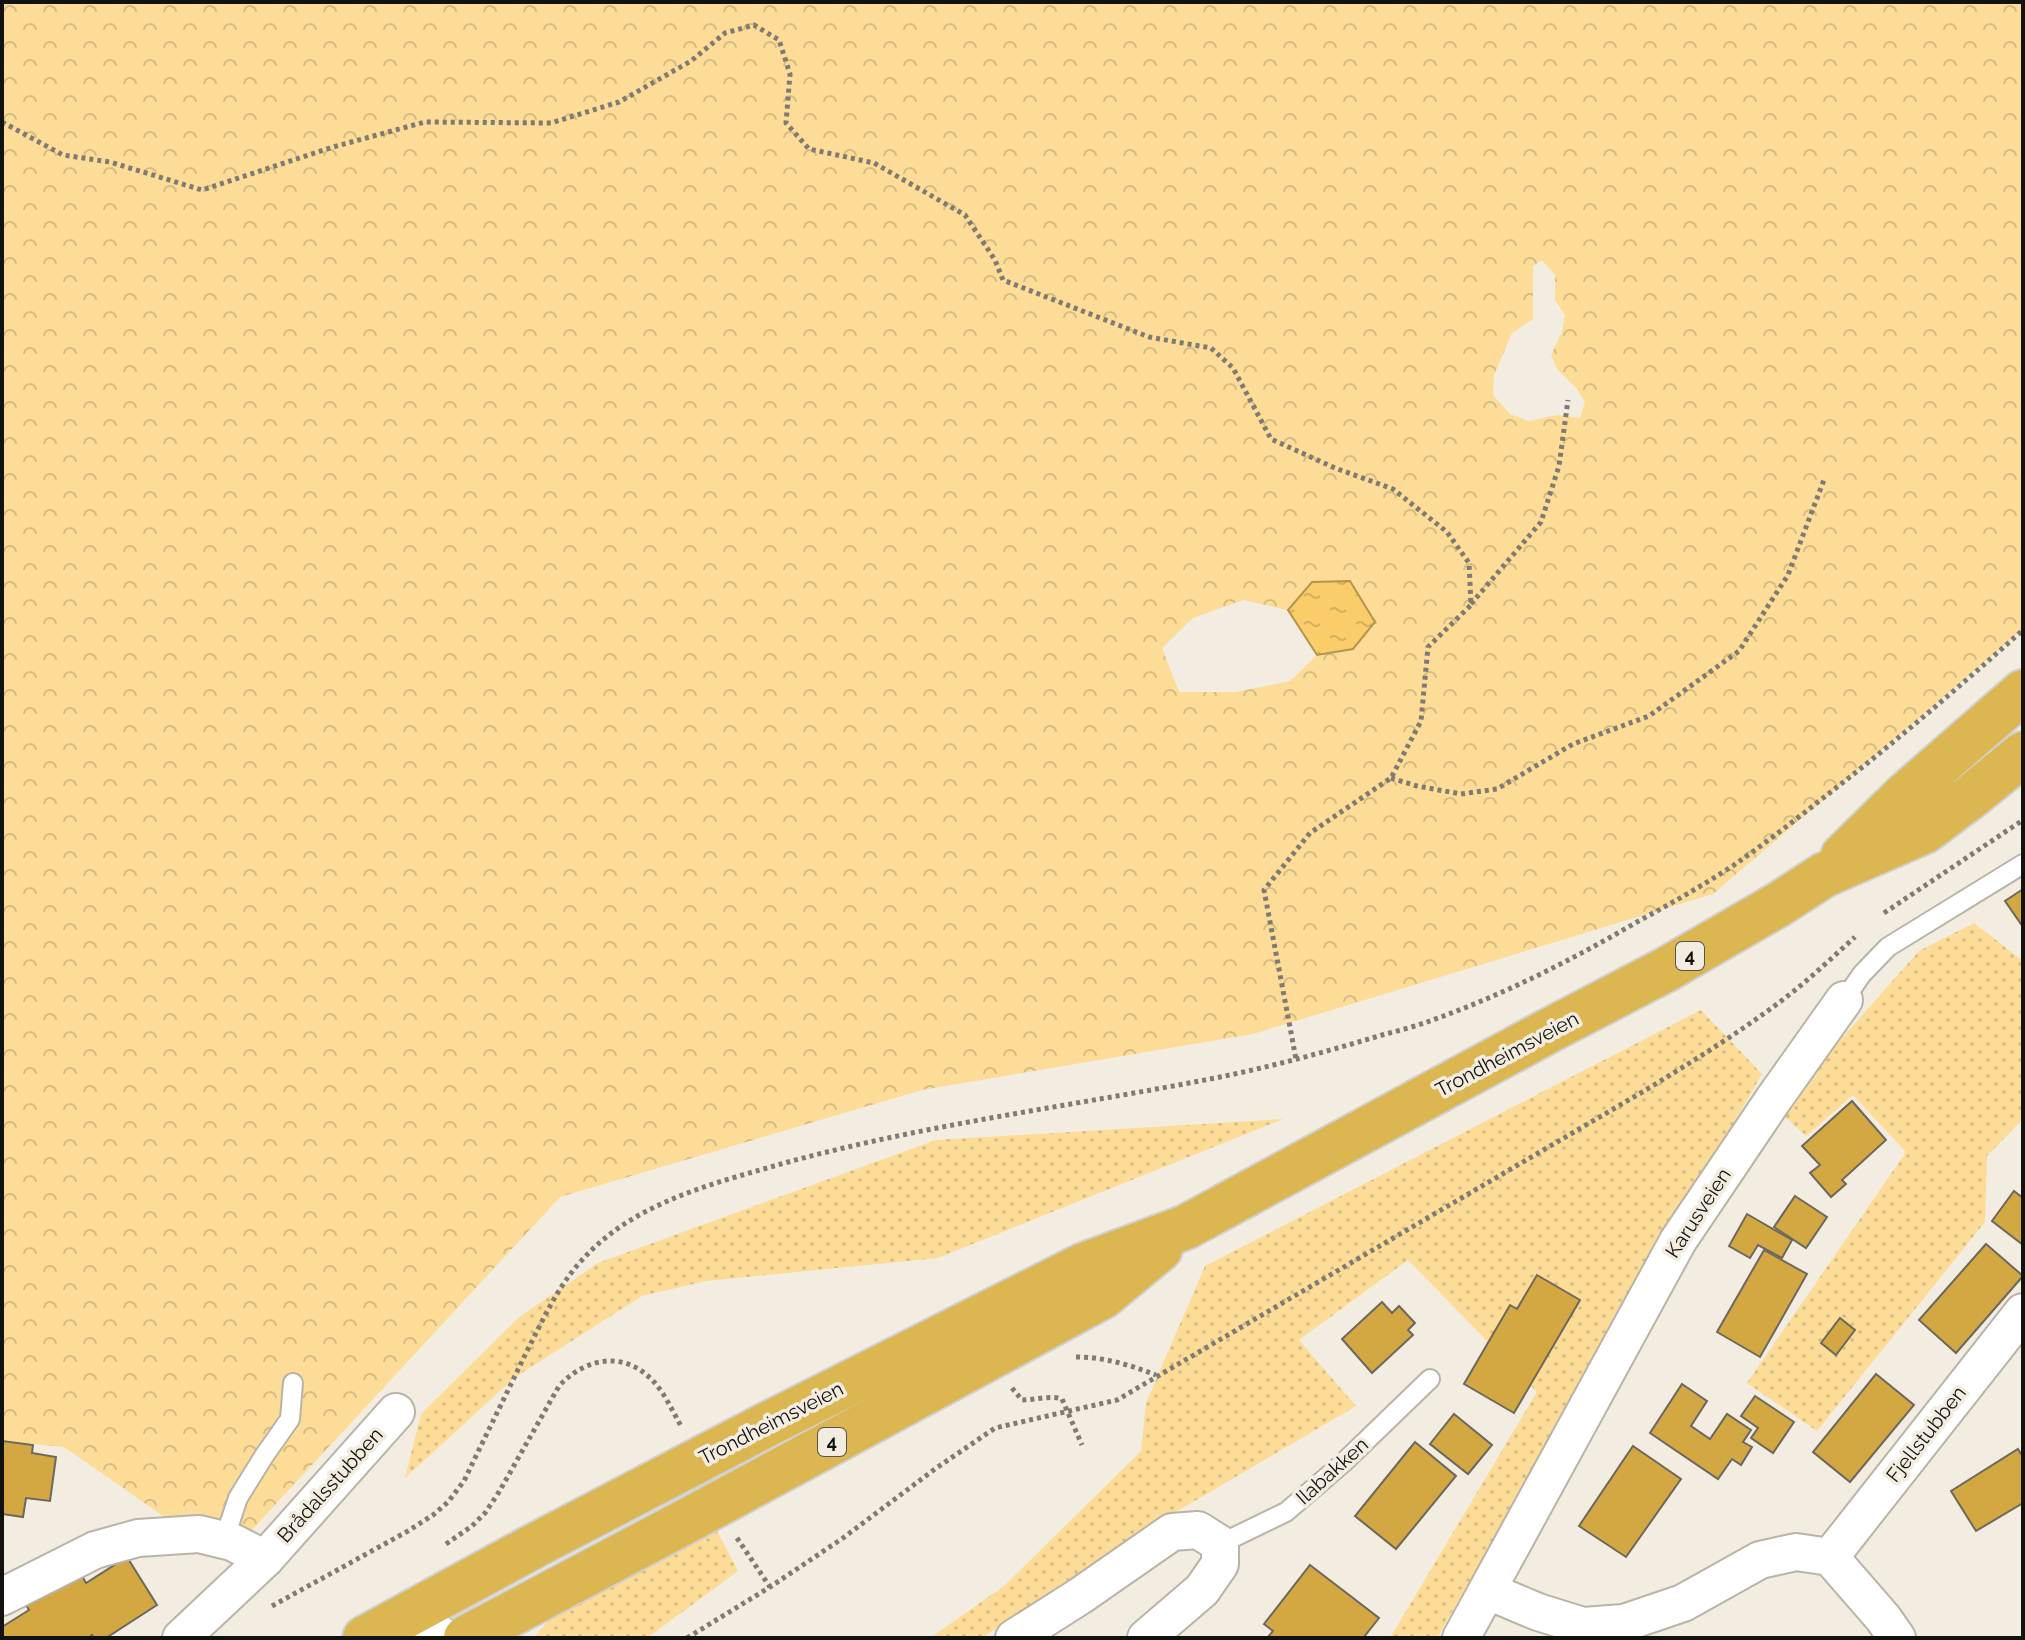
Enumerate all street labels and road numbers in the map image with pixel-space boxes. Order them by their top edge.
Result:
road number: 4 [1676,942,1704,970]
street label: Trondheimsveien [1431,1006,1583,1102]
street label: Karusveien [1660,1164,1736,1262]
street label: Trondheimsveien [695,1376,847,1470]
street label: Fjellstubben [1881,1381,1971,1487]
street label: Brådalsstubben [272,1423,388,1547]
road number: 4 [818,1428,846,1456]
street label: Ilabakken [1291,1432,1373,1510]

